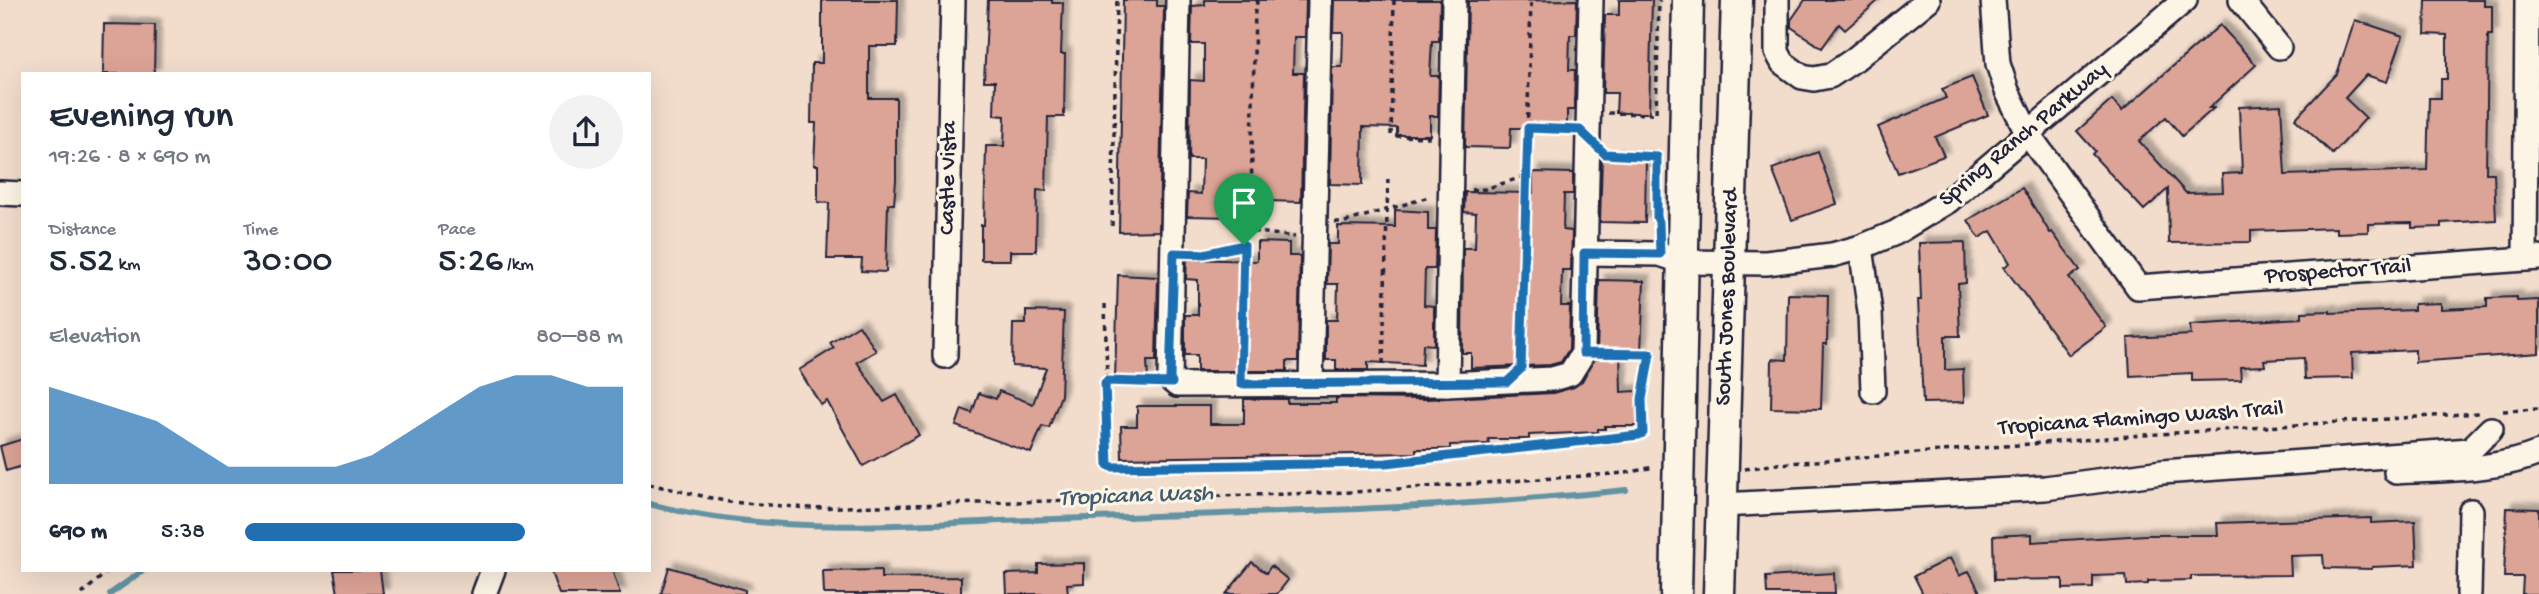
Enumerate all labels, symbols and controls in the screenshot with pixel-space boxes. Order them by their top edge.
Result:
street label: Spring Ranch Parkway [1934,57,2114,213]
button: share [549,95,623,169]
text: Evening run [49,96,233,140]
street label: Castle Vista [935,120,964,235]
text: 19:26 · 8 × 690 m [49,144,211,171]
pin [1214,173,1274,245]
icon: arrive [1225,184,1263,222]
street label: South Jones Boulevard [1711,186,1745,406]
text: Distance [49,219,116,242]
text: Time [244,219,278,242]
text: Pace [438,219,476,242]
text: 5.52 [49,242,114,283]
text: 30:00 [244,242,332,283]
text: 5:26 [438,242,503,283]
street label: Prospector Trail [2263,253,2412,291]
text: km [114,254,140,277]
text: /km [503,254,534,277]
text: Elevation [49,324,140,351]
text: 80–88 m [536,324,623,351]
street label: Tropicana Flamingo Wash Trail [1996,396,2284,443]
water label: Tropicana Wash [1058,480,1215,514]
text: 690 m [49,519,107,546]
text: 5:38 [161,519,205,546]

